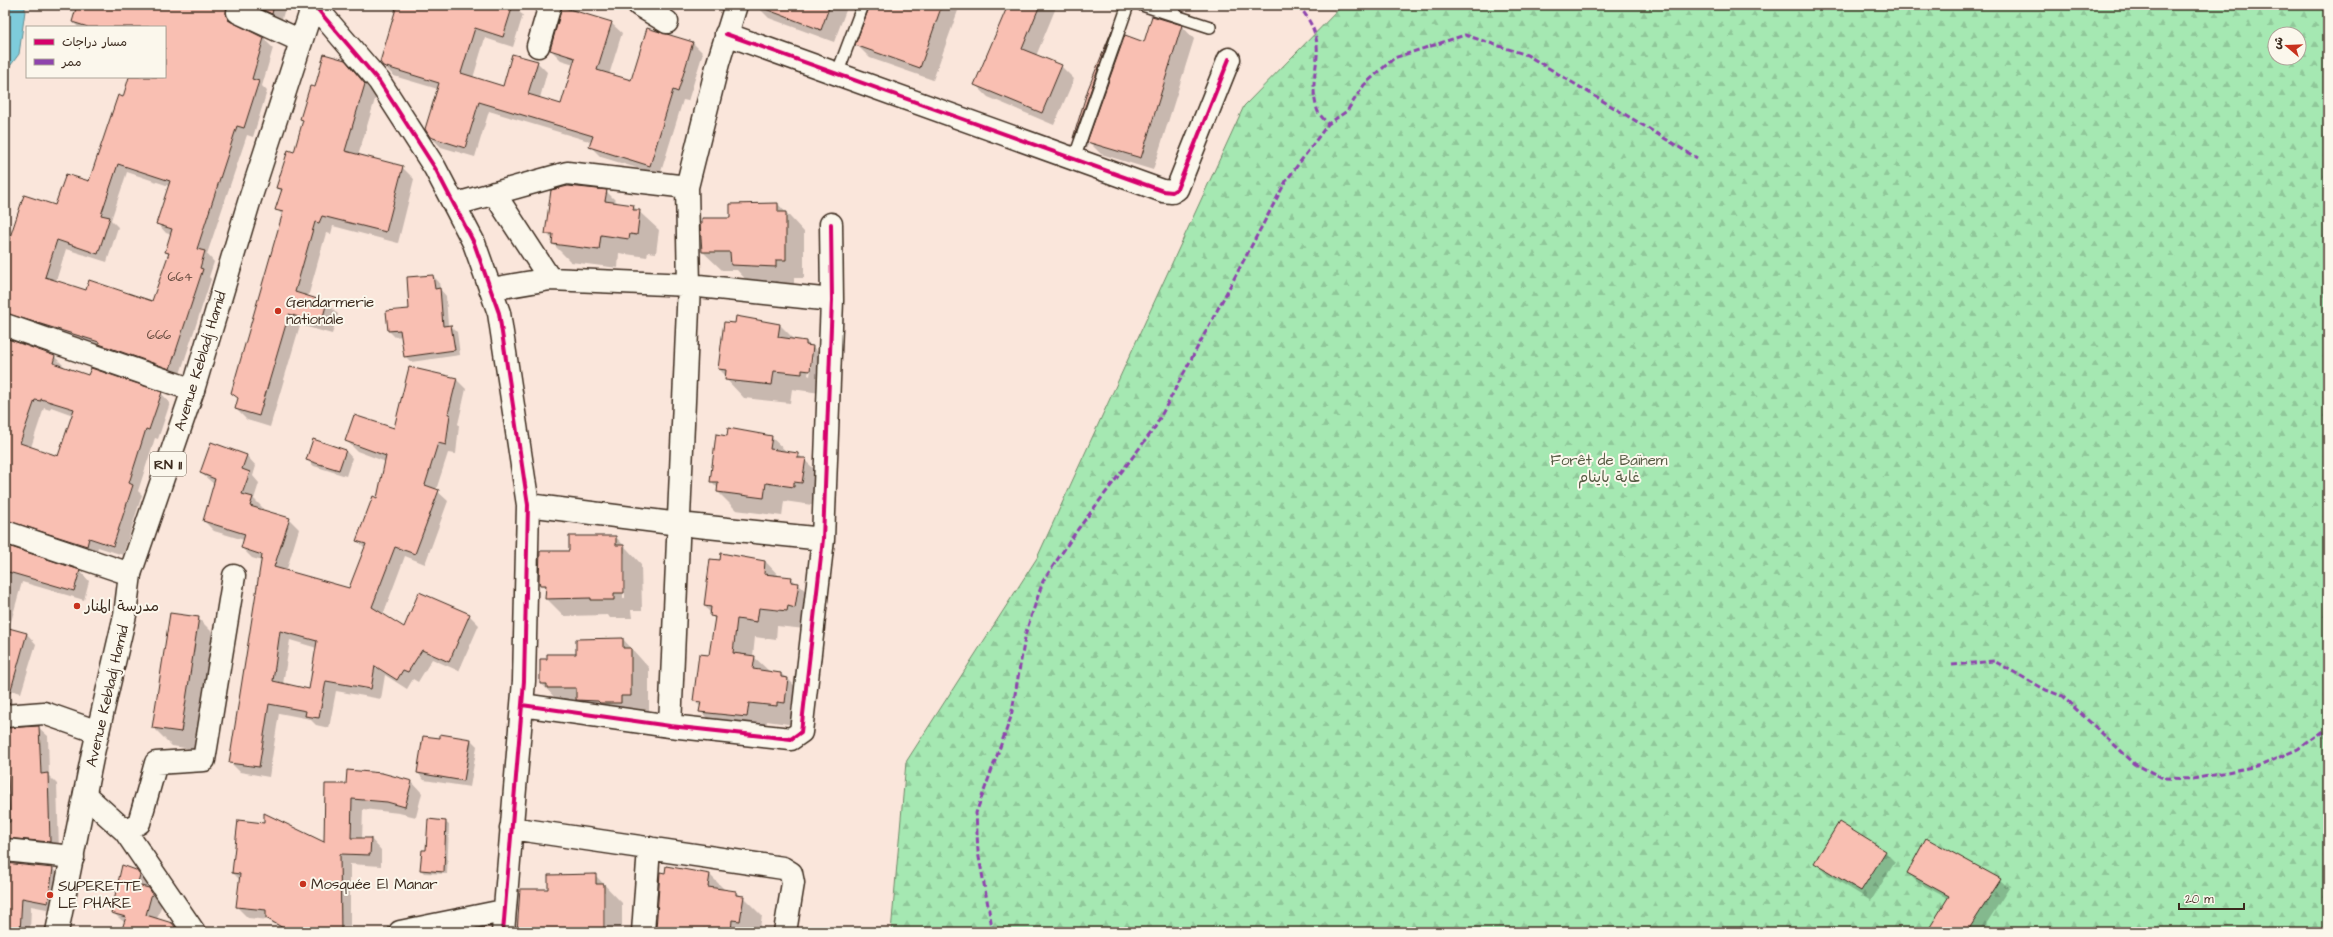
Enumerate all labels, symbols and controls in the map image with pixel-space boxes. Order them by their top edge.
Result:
legend [26,26,166,78]
north arrow [2267,26,2307,66]
text: مسار دراجات [62,34,127,51]
text: ش [2269,35,2287,51]
text: ممر [61,54,81,71]
house number: 664 [167,268,193,286]
street label: Avenue Kebladj Hamid [169,288,232,434]
place label: Gendarmerie nationale [286,292,374,330]
marker: Gendarmerie nationale [273,306,283,316]
house number: 666 [147,326,171,344]
park label: Forêt de Baïnem غابة باينام [1551,450,1668,489]
road number: RN 11 [150,452,186,476]
place label: مدرسة المنار [84,596,159,617]
marker: مدرسة المنار [72,601,82,611]
street label: Avenue Kebladj Hamid [81,623,134,769]
place label: Mosquée El Manar [311,874,438,895]
place label: SUPERETTE LE PHARE [58,876,142,914]
marker: Mosquée El Manar [298,879,308,889]
scale bar [2179,885,2244,911]
marker: SUPERETTE LE PHARE [45,890,55,900]
text: 20 m [2185,891,2214,908]

